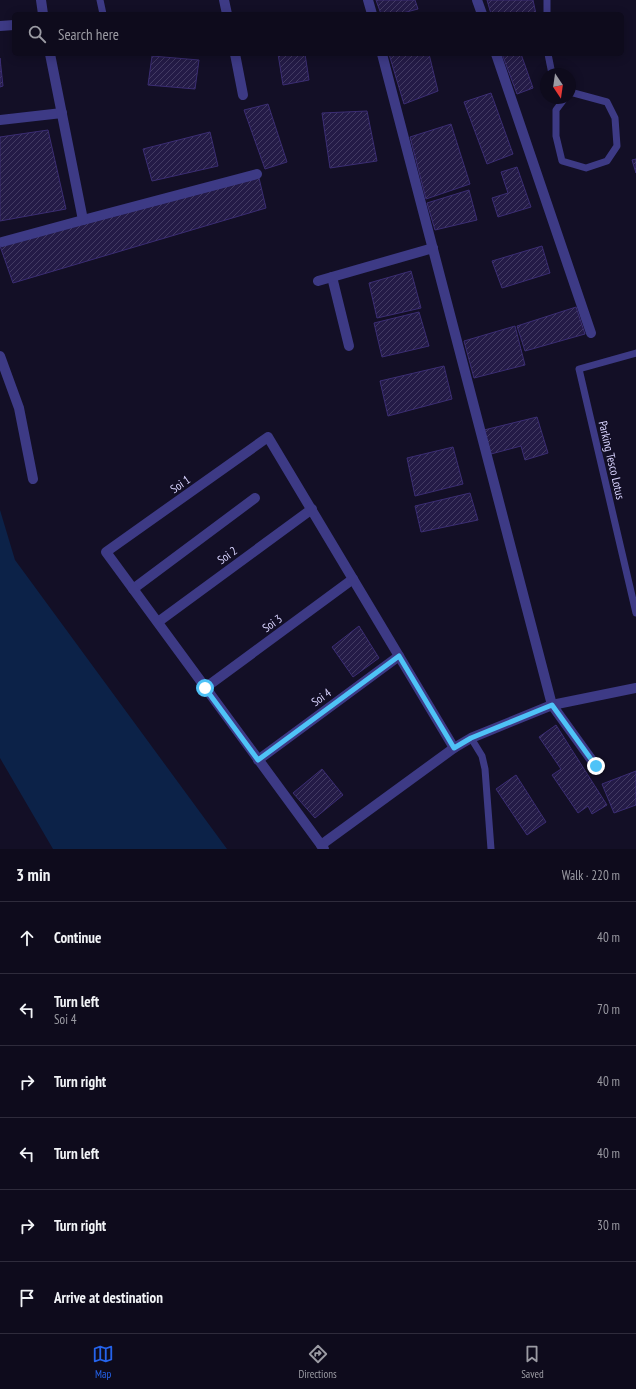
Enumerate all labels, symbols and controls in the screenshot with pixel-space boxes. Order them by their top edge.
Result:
search box [12,12,624,56]
icon: search [26,23,48,45]
text: Search here [58,25,119,44]
north arrow [540,68,576,104]
street label: Parking Tesco Lotus [596,419,628,501]
street label: Soi 1 [167,472,193,496]
street label: Soi 2 [214,543,240,567]
street label: Soi 3 [259,611,285,635]
route start [196,679,214,697]
street label: Soi 4 [308,684,334,709]
route end [587,757,605,775]
text: 3 min [16,864,50,886]
text: Walk · 220 m [562,867,620,884]
icon: ahead [16,927,38,949]
text: Continue [54,928,101,947]
text: 40 m [597,929,620,946]
text: Turn left [54,992,99,1011]
icon: left [16,999,38,1021]
text: 70 m [597,1001,620,1018]
text: Soi 4 [54,1011,77,1028]
icon: right [16,1071,38,1093]
text: Turn right [54,1072,106,1091]
text: 40 m [597,1073,620,1090]
icon: left [16,1143,38,1165]
text: Turn left [54,1144,99,1163]
text: 40 m [597,1145,620,1162]
icon: right [16,1215,38,1237]
text: Turn right [54,1216,106,1235]
text: 30 m [597,1217,620,1234]
icon: arrive [16,1287,38,1309]
text: Arrive at destination [54,1288,163,1307]
tab: Map [92,1343,114,1381]
tab: Directions [299,1343,337,1381]
tab: Saved [521,1343,544,1381]

